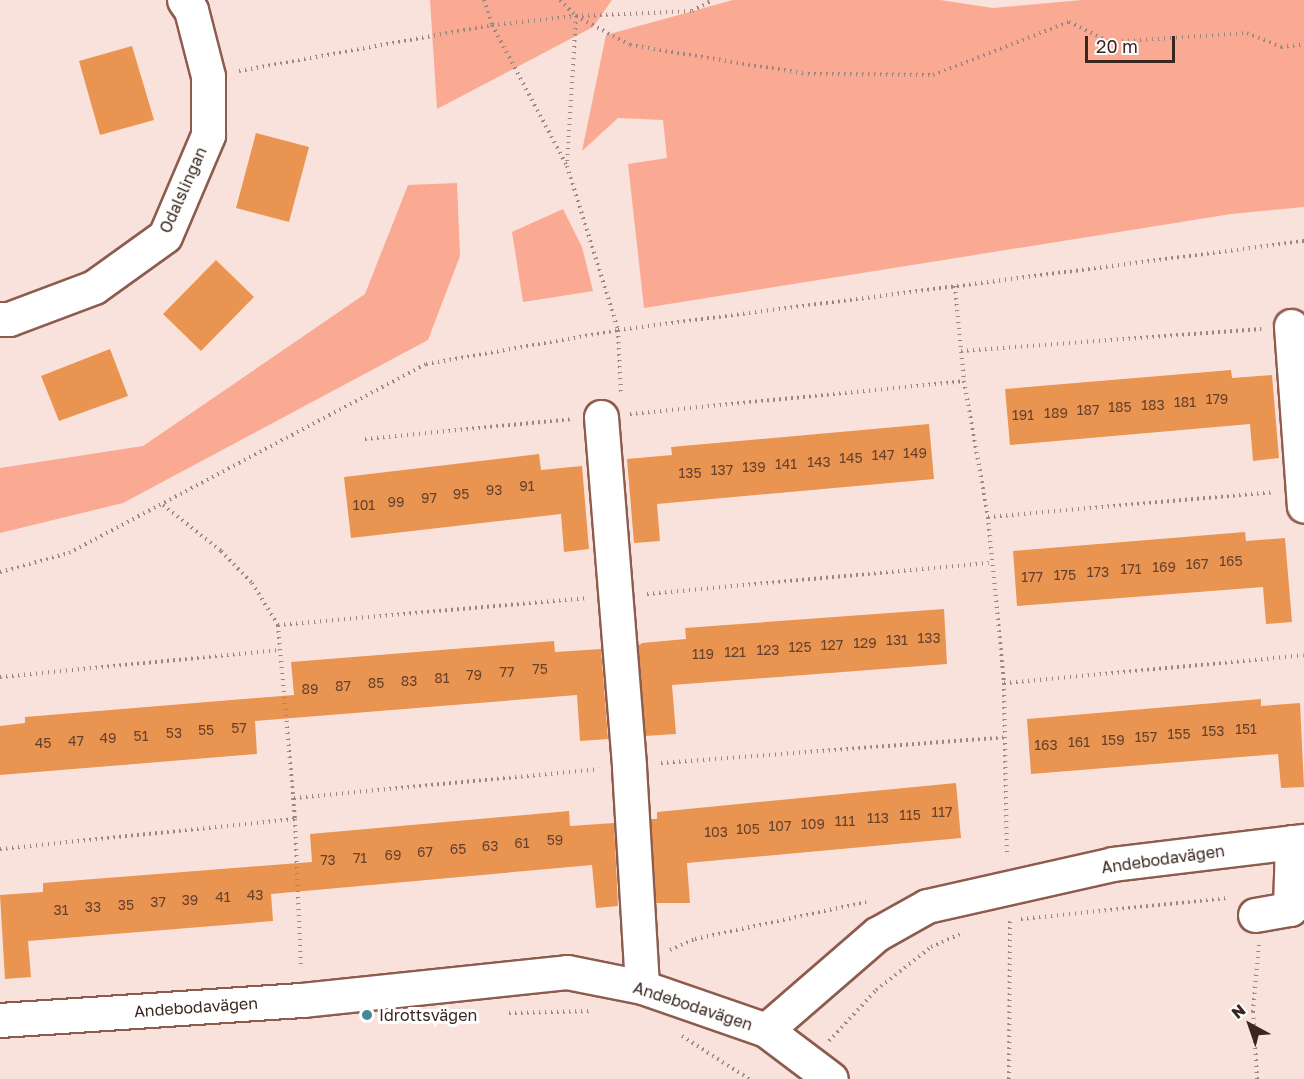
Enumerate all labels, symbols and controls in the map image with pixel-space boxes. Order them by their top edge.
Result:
scale bar [1088,24,1178,62]
text: 20 m [1096,35,1138,57]
street label: Odalslingan [155,144,211,236]
house number: 179 [1206,391,1228,407]
house number: 181 [1174,394,1196,410]
house number: 183 [1141,397,1165,413]
house number: 185 [1108,399,1132,415]
house number: 187 [1077,402,1099,418]
house number: 189 [1044,405,1068,421]
house number: 191 [1012,407,1034,423]
house number: 149 [903,445,927,461]
house number: 147 [872,447,894,463]
house number: 145 [839,450,863,466]
house number: 143 [807,454,831,470]
house number: 141 [775,456,797,472]
house number: 139 [742,459,766,475]
house number: 137 [711,462,733,478]
house number: 135 [678,465,702,481]
house number: 91 [519,478,535,494]
house number: 93 [486,482,502,498]
house number: 95 [453,486,469,502]
house number: 97 [421,490,437,506]
house number: 99 [388,494,404,510]
house number: 101 [353,497,375,513]
house number: 165 [1219,553,1243,569]
house number: 167 [1186,556,1208,572]
house number: 169 [1152,559,1176,575]
house number: 171 [1121,561,1141,577]
house number: 173 [1087,564,1109,580]
house number: 175 [1054,567,1076,583]
house number: 177 [1021,569,1043,585]
house number: 133 [917,630,941,646]
house number: 131 [886,632,908,648]
house number: 129 [853,635,877,651]
house number: 127 [821,637,843,653]
house number: 125 [788,639,812,655]
house number: 123 [756,642,780,658]
house number: 121 [724,644,746,660]
house number: 119 [692,646,714,662]
house number: 75 [532,661,548,677]
house number: 77 [500,664,514,680]
house number: 79 [466,667,482,683]
house number: 81 [434,670,450,686]
house number: 83 [401,673,417,689]
house number: 85 [368,675,384,691]
house number: 87 [335,678,351,694]
house number: 89 [301,681,319,697]
house number: 57 [231,720,247,736]
house number: 151 [1235,721,1257,737]
house number: 55 [198,722,214,738]
house number: 153 [1201,723,1225,739]
house number: 53 [166,725,182,741]
house number: 155 [1167,726,1191,742]
house number: 51 [134,728,148,744]
house number: 157 [1135,729,1157,745]
house number: 49 [99,730,117,746]
house number: 159 [1101,732,1125,748]
house number: 47 [68,733,84,749]
house number: 161 [1068,734,1090,750]
house number: 45 [35,735,51,751]
house number: 163 [1034,737,1058,753]
house number: 117 [932,804,952,820]
house number: 115 [899,807,921,823]
house number: 113 [867,810,889,826]
house number: 111 [835,813,855,829]
house number: 109 [801,816,825,832]
house number: 107 [769,818,791,834]
house number: 105 [736,821,760,837]
house number: 103 [704,824,728,840]
house number: 59 [547,832,563,848]
house number: 61 [514,835,530,851]
house number: 63 [482,838,498,854]
house number: 65 [450,841,466,857]
street label: Andebodavägen [1100,841,1226,877]
house number: 67 [417,844,433,860]
house number: 69 [385,847,401,863]
house number: 71 [353,850,367,866]
house number: 73 [320,852,336,868]
house number: 43 [247,887,263,903]
house number: 41 [215,889,231,905]
house number: 39 [182,892,198,908]
house number: 37 [150,894,166,910]
house number: 35 [118,897,134,913]
house number: 33 [85,899,101,915]
house number: 31 [54,902,68,918]
street label: Andebodavägen [631,978,755,1034]
street label: Andebodavägen [133,993,259,1021]
north arrow [1220,995,1280,1055]
text: N [1227,1000,1250,1023]
place label: Idrottsvägen [379,1005,477,1025]
marker: Idrottsvägen [360,1008,374,1022]

